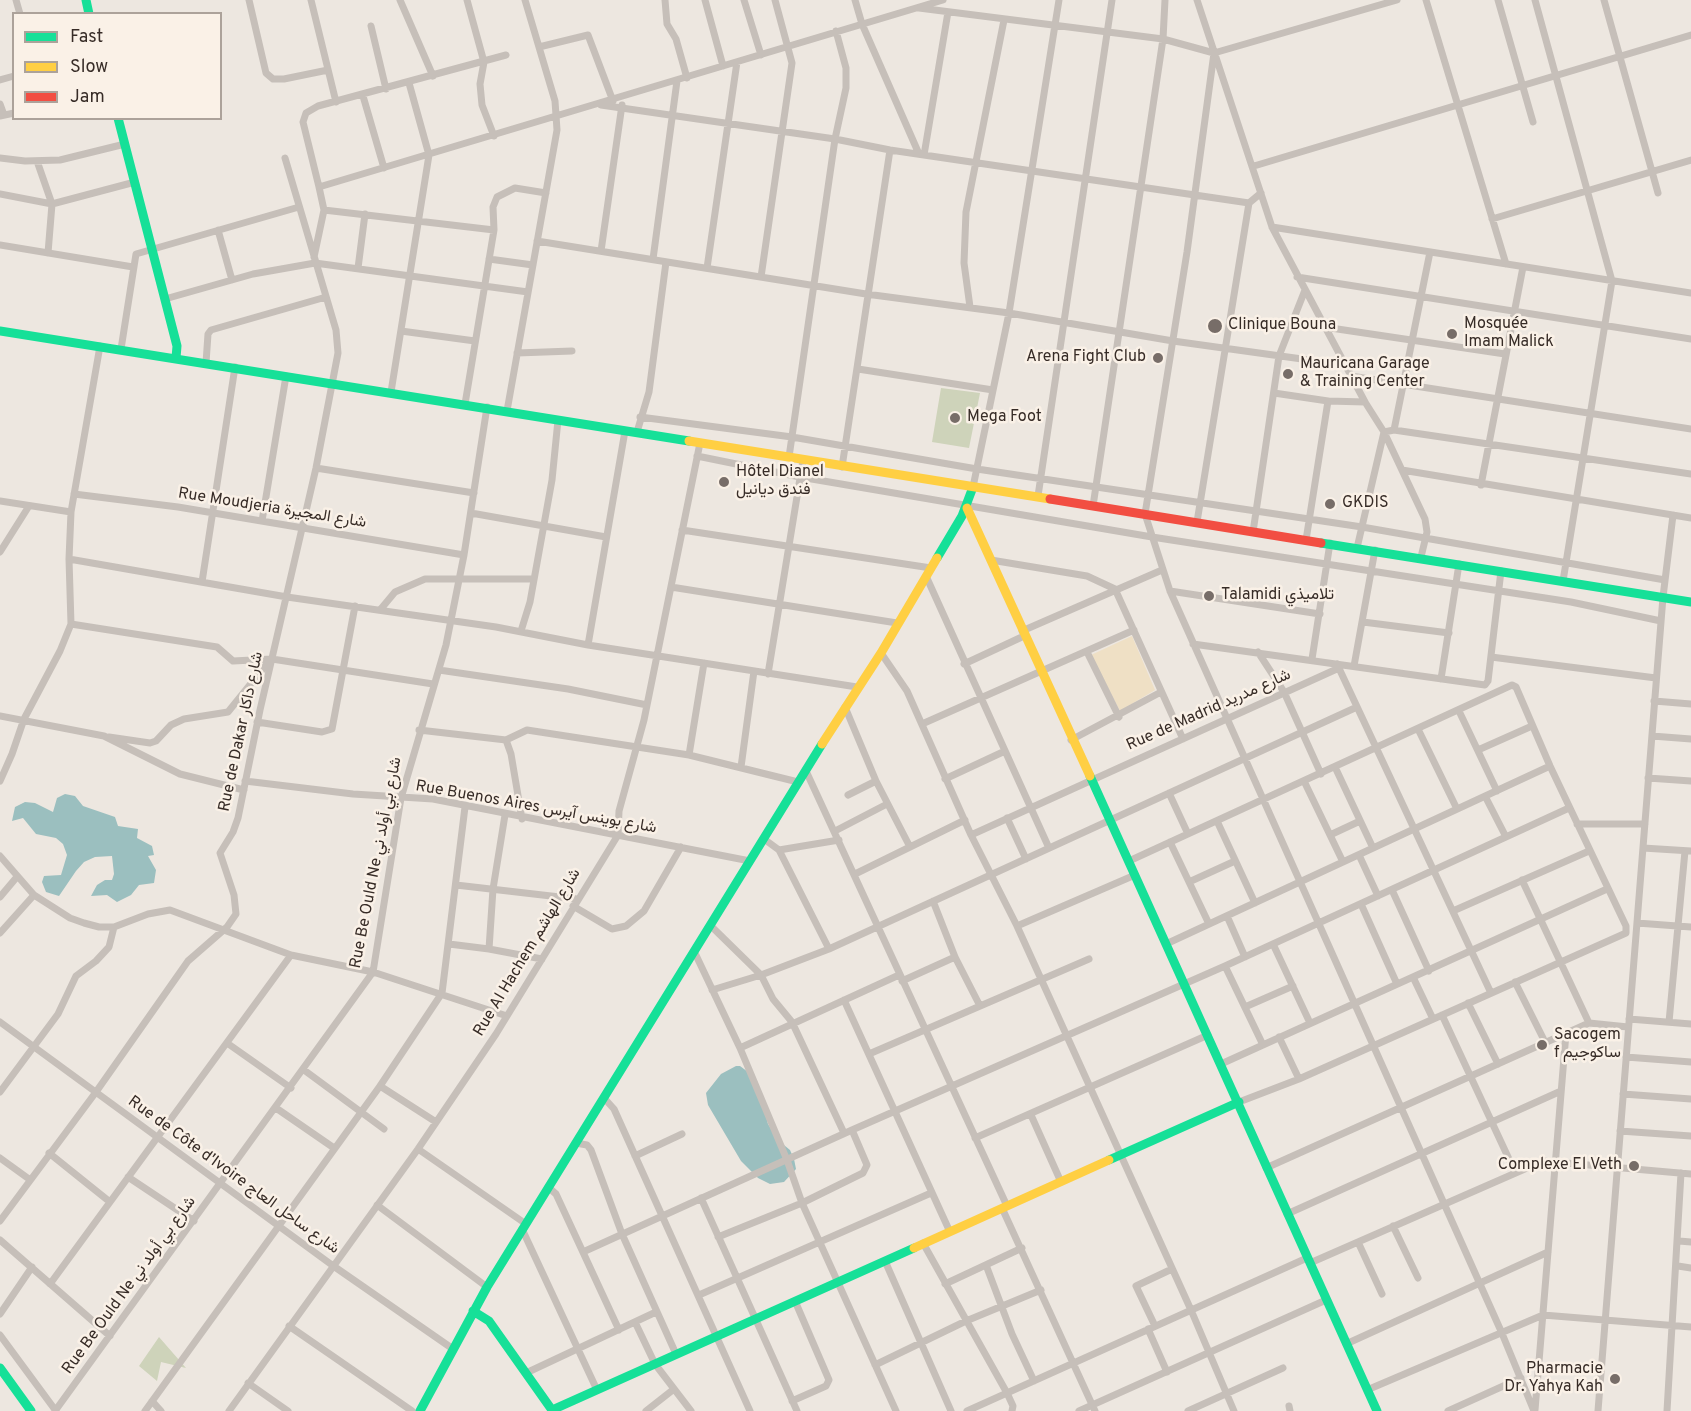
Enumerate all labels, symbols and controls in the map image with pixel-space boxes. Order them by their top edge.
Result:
legend [12,12,222,120]
text: Fast [70,26,103,49]
text: Slow [70,56,108,79]
text: Jam [70,86,105,109]
place label: Mosquée Imam Malick [1464,315,1554,353]
place label: Clinique Bouna [1228,316,1336,336]
marker: Clinique Bouna [1206,317,1224,335]
marker: Mosquée Imam Malick [1445,327,1459,341]
place label: Arena Fight Club [1026,348,1146,368]
marker: Arena Fight Club [1151,351,1165,365]
place label: Mauricana Garage & Training Center [1300,355,1430,393]
marker: Mauricana Garage & Training Center [1281,367,1295,381]
place label: Mega Foot [967,408,1042,428]
marker: Mega Foot [948,411,962,425]
place label: Hôtel Dianel فندق ديانيل [736,463,824,501]
marker: Hôtel Dianel فندق ديانيل [717,475,731,489]
street label: Rue Moudjeria شارع المجيرة [177,485,367,533]
place label: GKDIS [1342,494,1388,514]
marker: GKDIS [1323,497,1337,511]
place label: Talamidi تلاميذي [1221,586,1334,606]
marker: Talamidi تلاميذي [1202,589,1216,603]
street label: Rue de Dakar شارع داكار [216,650,268,814]
street label: Rue de Madrid شارع مدريد [1124,666,1294,756]
street label: Rue Be Ould Ne شارع بي أولد ني [347,756,407,970]
street label: Rue Buenos Aires شارع بوينس آيرس [414,777,658,839]
street label: Rue Al Hachem شارع الهاشم [470,866,586,1040]
place label: Sacogem f ساكوجيم [1554,1026,1621,1064]
marker: Sacogem f ساكوجيم [1535,1038,1549,1052]
street label: Rue de Côte d'Ivoire شارع ساحل العاج [123,1093,343,1259]
place label: Complexe El Veth [1498,1156,1622,1176]
marker: Complexe El Veth [1627,1159,1641,1173]
street label: Rue Be Ould Ne شارع بي أولد ني [59,1193,201,1379]
place label: Pharmacie Dr. Yahya Kah [1504,1360,1603,1398]
marker: Pharmacie Dr. Yahya Kah [1608,1372,1622,1386]

